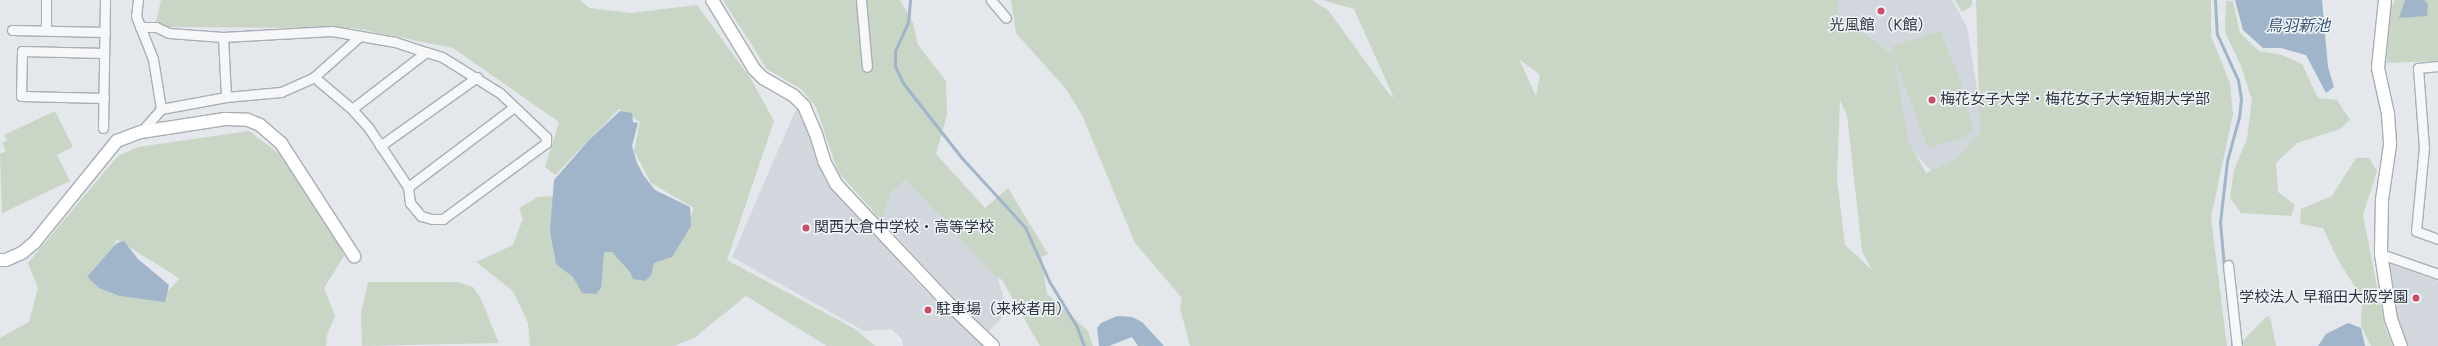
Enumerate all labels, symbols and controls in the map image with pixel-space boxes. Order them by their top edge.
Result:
marker: 光風館 （K館） [1876,6,1886,16]
water label: 鳥羽新池 [2266,16,2330,36]
place label: 光風館 （K館） [1830,17,1932,35]
place label: 梅花女子大学・梅花女子大学短期大学部 [1940,91,2210,109]
marker: 梅花女子大学・梅花女子大学短期大学部 [1927,95,1937,105]
place label: 関西大倉中学校・高等学校 [814,219,994,237]
marker: 関西大倉中学校・高等学校 [801,223,811,233]
place label: 学校法人 早稲田大阪学園 [2239,289,2408,307]
marker: 学校法人 早稲田大阪学園 [2411,293,2421,303]
place label: 駐車場（来校者用） [936,301,1071,319]
marker: 駐車場（来校者用） [923,305,933,315]

